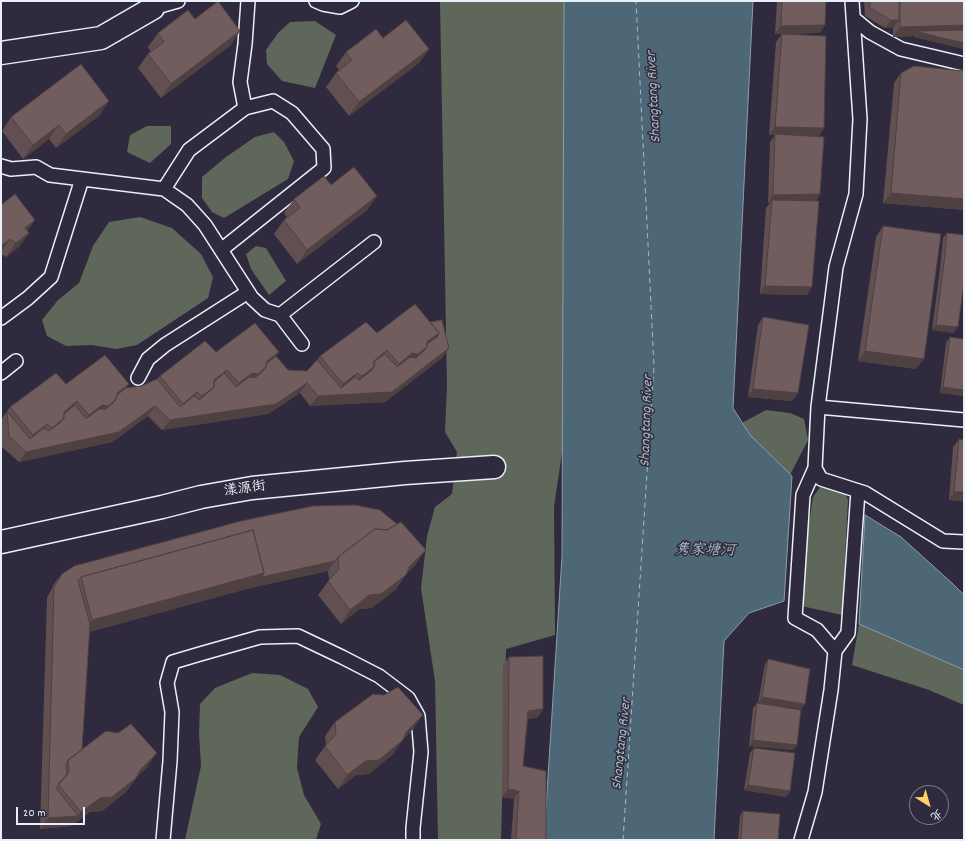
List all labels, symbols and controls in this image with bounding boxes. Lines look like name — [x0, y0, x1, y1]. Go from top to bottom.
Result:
water label: Shangtang River — [644, 51, 666, 143]
water label: Shangtang River — [637, 375, 659, 467]
street label: 漾源街 — [223, 479, 267, 501]
water label: 隽家塘河 — [675, 542, 735, 562]
water label: Shangtang River — [609, 697, 637, 791]
north arrow — [909, 785, 949, 825]
scale bar — [18, 799, 87, 825]
text: 北 — [926, 804, 945, 823]
text: 20 m — [23, 805, 46, 822]

